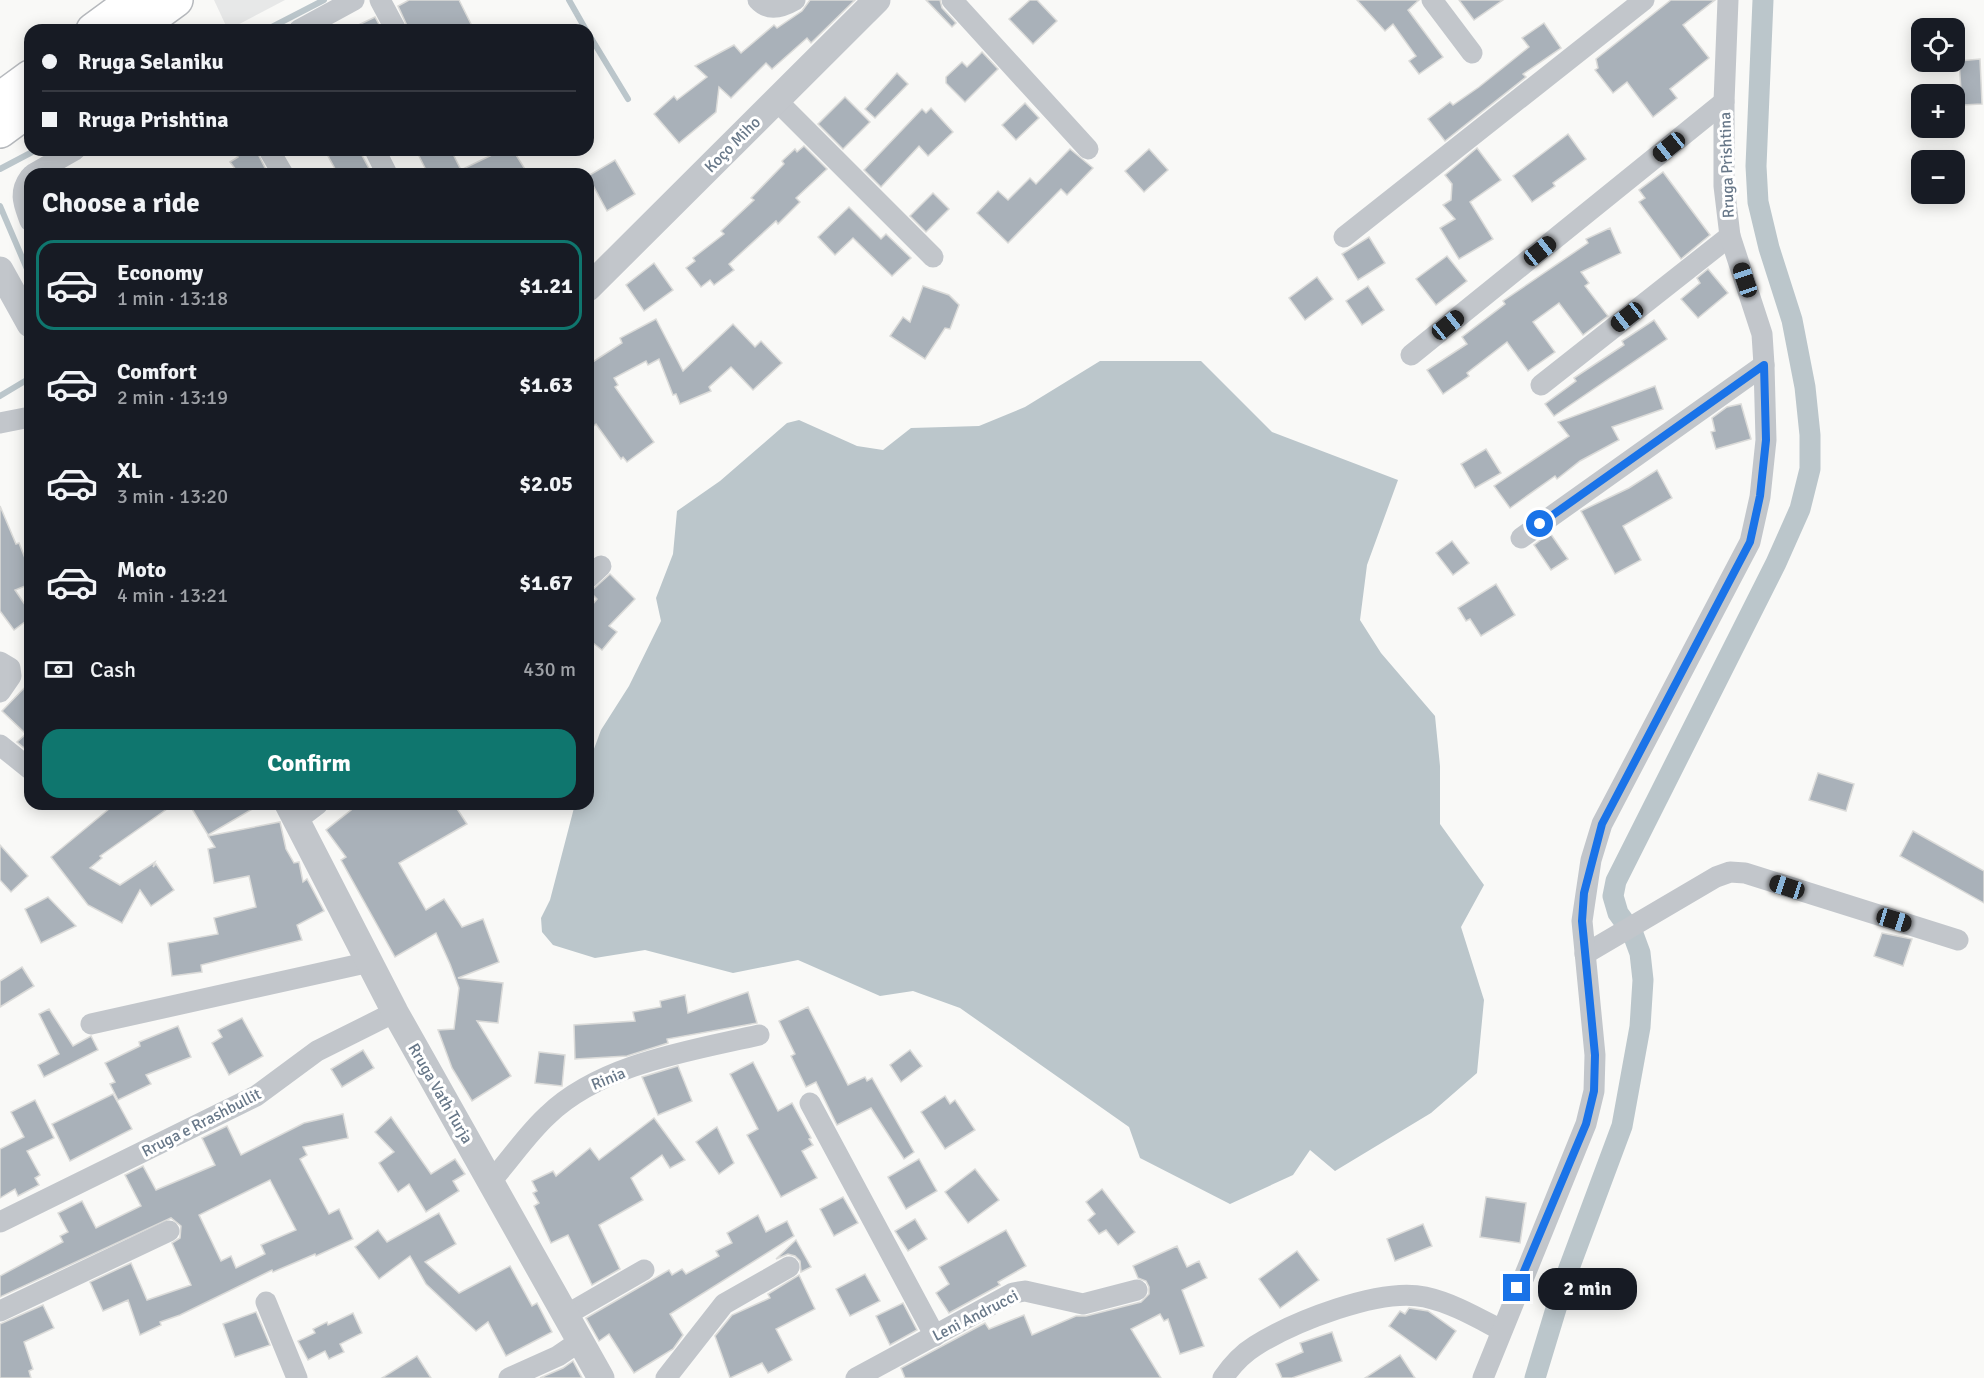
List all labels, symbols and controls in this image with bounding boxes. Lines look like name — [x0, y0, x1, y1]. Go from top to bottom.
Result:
map controls — [1911, 18, 1965, 204]
button: locate — [1911, 18, 1965, 72]
text: Rruga Selaniku — [78, 48, 224, 75]
button: + — [1911, 84, 1965, 138]
text: Rruga Prishtina — [78, 106, 229, 133]
street label: Koço Miho — [700, 112, 765, 177]
street label: Rruga Prishtina — [1715, 112, 1739, 218]
car — [1649, 129, 1689, 165]
button: − — [1911, 150, 1965, 204]
text: Choose a ride — [42, 187, 200, 220]
car — [1520, 233, 1560, 269]
icon: car — [45, 258, 99, 312]
text: Economy — [117, 259, 203, 286]
car — [1731, 260, 1759, 300]
text: $1.21 — [519, 272, 573, 299]
text: 1 min · 13:18 — [117, 286, 228, 311]
car — [1607, 299, 1647, 335]
car — [1428, 307, 1468, 343]
icon: car — [45, 357, 99, 411]
text: Comfort — [117, 358, 197, 385]
text: $1.63 — [519, 371, 573, 398]
text: 2 min · 13:19 — [117, 385, 228, 410]
icon: car — [45, 456, 99, 510]
text: XL — [117, 457, 142, 484]
text: $2.05 — [519, 470, 573, 497]
text: 3 min · 13:20 — [117, 484, 228, 509]
route start — [1526, 510, 1553, 537]
icon: car — [45, 555, 99, 609]
text: Moto — [117, 556, 166, 583]
text: $1.67 — [519, 569, 573, 596]
text: 4 min · 13:21 — [117, 583, 228, 608]
icon: cash — [42, 653, 75, 686]
text: Cash — [90, 656, 136, 683]
text: 430 m — [523, 657, 576, 682]
button: Confirm — [42, 729, 576, 798]
car — [1767, 873, 1807, 901]
car — [1874, 906, 1914, 934]
street label: Rruga Vath Turja — [403, 1040, 477, 1147]
street label: Rinia — [588, 1063, 628, 1095]
street label: Rruga e Rrashbullit — [138, 1084, 265, 1162]
callout: 2 min — [1538, 1267, 1637, 1309]
route end — [1503, 1274, 1530, 1301]
text: 2 min — [1563, 1276, 1612, 1301]
street label: Leni Andrucci — [929, 1286, 1022, 1346]

